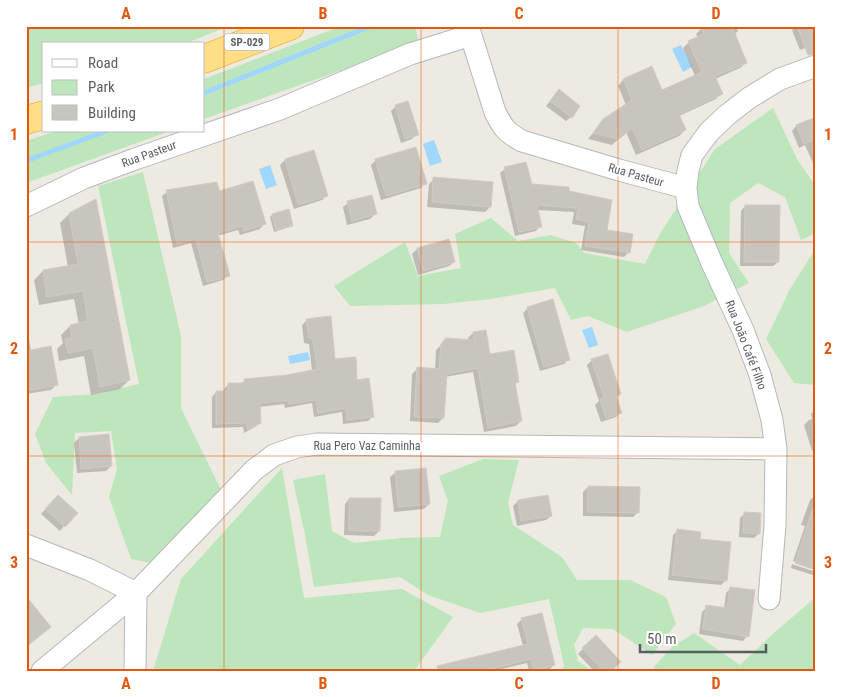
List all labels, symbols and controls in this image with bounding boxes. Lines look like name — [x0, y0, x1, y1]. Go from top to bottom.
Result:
text: A — [121, 4, 131, 23]
text: B — [319, 4, 328, 23]
text: C — [514, 4, 524, 23]
text: D — [711, 4, 721, 23]
road number: SP-029 — [224, 34, 270, 51]
legend — [42, 42, 205, 132]
text: Road — [88, 54, 118, 72]
text: Park — [88, 78, 115, 96]
text: Building — [88, 104, 136, 122]
text: 1 — [10, 125, 18, 144]
text: 1 — [824, 125, 832, 144]
street label: Rua Pasteur — [120, 138, 179, 170]
street label: Rua Pasteur — [607, 160, 666, 190]
street label: Rua João Café Filho — [722, 298, 770, 392]
text: 2 — [10, 339, 18, 358]
text: 2 — [824, 339, 832, 358]
street label: Rua Pero Vaz Caminha — [313, 439, 421, 453]
text: 3 — [10, 553, 18, 572]
text: 3 — [824, 553, 832, 572]
scale bar — [640, 622, 766, 654]
text: 50 m — [647, 630, 677, 648]
text: A — [121, 674, 131, 693]
text: B — [319, 674, 328, 693]
text: C — [514, 674, 524, 693]
text: D — [711, 674, 721, 693]

